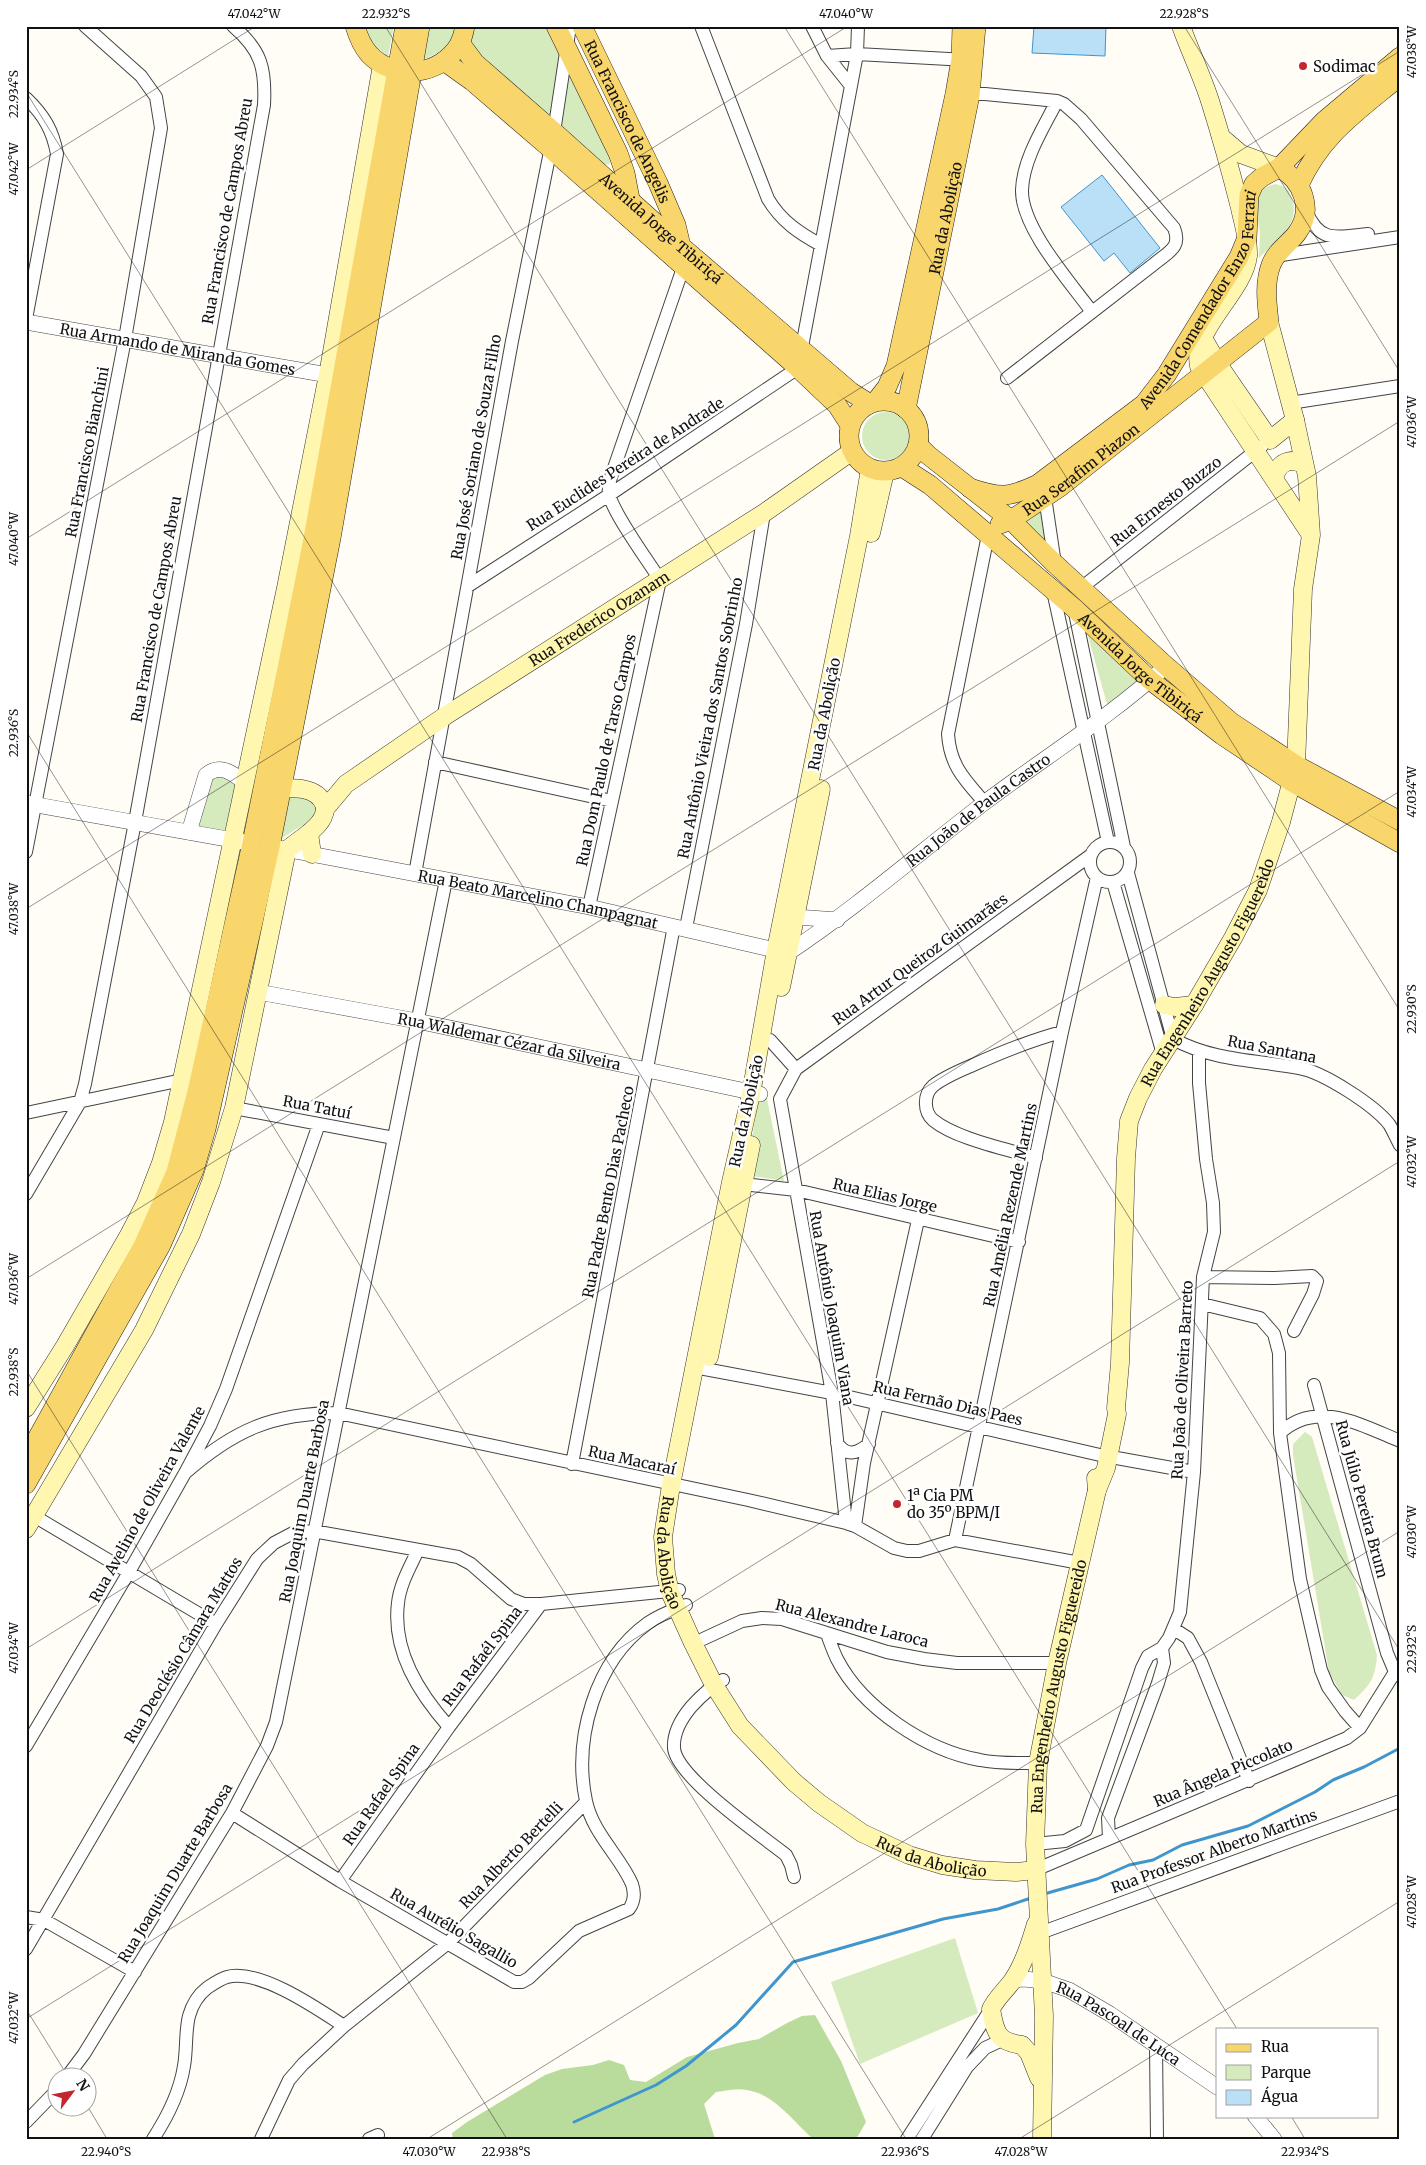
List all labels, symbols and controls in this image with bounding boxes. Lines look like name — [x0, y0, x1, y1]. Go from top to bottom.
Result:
text: 47.042°W — [228, 6, 281, 21]
text: 22.932°S — [362, 6, 410, 21]
text: 47.040°W — [819, 6, 874, 21]
text: 22.928°S — [1159, 6, 1209, 21]
text: 47.038°W — [1404, 25, 1419, 78]
street label: Rua Francisco de Angelis — [581, 37, 675, 206]
place label: Sodimac — [1313, 57, 1376, 76]
marker: Sodimac — [1297, 60, 1309, 72]
text: 22.934°S — [6, 70, 21, 118]
street label: Rua Francisco de Campos Abreu — [198, 96, 256, 326]
text: 47.042°W — [6, 142, 21, 195]
street label: Rua da Abolição — [924, 160, 966, 276]
street label: Avenida Jorge Tibiriçá — [595, 168, 727, 287]
street label: Avenida Comendador Enzo Ferrari — [1134, 186, 1260, 413]
street label: Rua Armando de Miranda Gomes — [58, 319, 297, 379]
street label: Rua José Soriano de Souza Filho — [447, 333, 505, 561]
street label: Rua Francisco Bianchini — [61, 365, 113, 539]
street label: Rua Euclides Pereira de Andrade — [523, 393, 727, 535]
text: 47.036°W — [1404, 395, 1419, 448]
street label: Rua Serafim Piazon — [1019, 419, 1143, 519]
street label: Rua Ernesto Buzzo — [1107, 452, 1225, 550]
street label: Rua Francisco de Campos Abreu — [127, 494, 185, 724]
text: 47.040°W — [6, 511, 21, 566]
street label: Rua Frederico Ozanam — [525, 566, 673, 670]
street label: Rua Antônio Vieira dos Santos Sobrinho — [673, 575, 747, 860]
street label: Avenida Jorge Tibiriçá — [1074, 607, 1206, 726]
street label: Rua Dom Paulo de Tarso Campos — [572, 632, 640, 868]
street label: Rua da Abolição — [804, 656, 844, 772]
text: 22.936°S — [6, 709, 21, 757]
street label: Rua João de Paula Castro — [902, 749, 1054, 870]
text: 47.034°W — [1404, 765, 1419, 818]
street label: Rua Engenheiro Augusto Figuereido — [1136, 856, 1278, 1089]
street label: Rua Beato Marcelino Champagnat — [416, 865, 660, 932]
text: 47.038°W — [6, 882, 21, 935]
street label: Rua Artur Queiroz Guimarães — [829, 889, 1011, 1029]
text: 22.930°S — [1404, 984, 1419, 1034]
street label: Rua Waldemar Cézar da Silveira — [396, 1008, 623, 1074]
street label: Rua Santana — [1226, 1031, 1318, 1067]
street label: Rua da Abolição — [725, 1053, 767, 1169]
street label: Rua Padre Bento Dias Pacheco — [578, 1084, 638, 1300]
street label: Rua Tatuí — [281, 1091, 354, 1123]
street label: Rua Amélia Rezende Martins — [979, 1101, 1041, 1309]
text: 47.032°W — [1404, 1135, 1419, 1188]
street label: Rua Elias Jorge — [831, 1174, 939, 1216]
street label: Rua Antônio Joaquim Viana — [806, 1209, 858, 1407]
text: 47.036°W — [6, 1252, 21, 1305]
street label: Rua João de Oliveira Barreto — [1167, 1280, 1197, 1480]
text: 22.938°S — [6, 1348, 21, 1396]
street label: Rua Fernão Dias Paes — [871, 1377, 1025, 1429]
street label: Rua Joaquim Duarte Barbosa — [275, 1398, 333, 1604]
street label: Rua Avelino de Oliveira Valente — [85, 1402, 209, 1605]
street label: Rua Júlio Pereira Brum — [1332, 1418, 1392, 1580]
street label: Rua Macaraí — [586, 1441, 679, 1479]
place label: 1ª Cia PM do 35º BPM/I — [907, 1486, 1000, 1522]
street label: Rua da Abolição — [653, 1495, 686, 1612]
marker: 1ª Cia PM do 35º BPM/I — [891, 1498, 903, 1510]
text: 47.030°W — [1404, 1504, 1419, 1559]
street label: Rua Deoclésio Câmara Mattos — [120, 1553, 246, 1747]
street label: Rua Engenheiro Augusto Figuereido — [1027, 1557, 1090, 1814]
street label: Rua Alexandre Laroca — [773, 1595, 931, 1651]
street label: Rua Rafaél Spina — [438, 1602, 526, 1710]
text: 47.034°W — [6, 1621, 21, 1674]
text: 22.932°S — [1404, 1625, 1419, 1673]
street label: Rua Ângela Piccolato — [1150, 1734, 1296, 1811]
street label: Rua Rafael Spina — [339, 1739, 423, 1849]
street label: Rua Joaquim Duarte Barbosa — [114, 1780, 236, 1966]
street label: Rua Alberto Bertelli — [455, 1798, 567, 1912]
street label: Rua Professor Alberto Martins — [1108, 1805, 1320, 1897]
street label: Rua da Abolição — [873, 1832, 987, 1880]
text: 47.028°W — [1404, 1874, 1419, 1929]
street label: Rua Aurélio Sagallio — [387, 1884, 521, 1972]
street label: Rua Pascoal de Luca — [1054, 1977, 1184, 2069]
text: 47.032°W — [6, 1991, 21, 2044]
legend — [1216, 2028, 1378, 2118]
text: Rua — [1261, 2037, 1289, 2056]
text: Parque — [1261, 2063, 1311, 2082]
north arrow — [48, 2068, 98, 2118]
text: N — [72, 2076, 94, 2095]
text: Água — [1260, 2086, 1298, 2106]
text: 22.940°S — [81, 2144, 131, 2159]
text: 47.030°W — [402, 2144, 457, 2159]
text: 22.938°S — [482, 2144, 530, 2159]
text: 22.936°S — [881, 2144, 929, 2159]
text: 47.028°W — [994, 2144, 1049, 2159]
text: 22.934°S — [1281, 2144, 1329, 2159]

